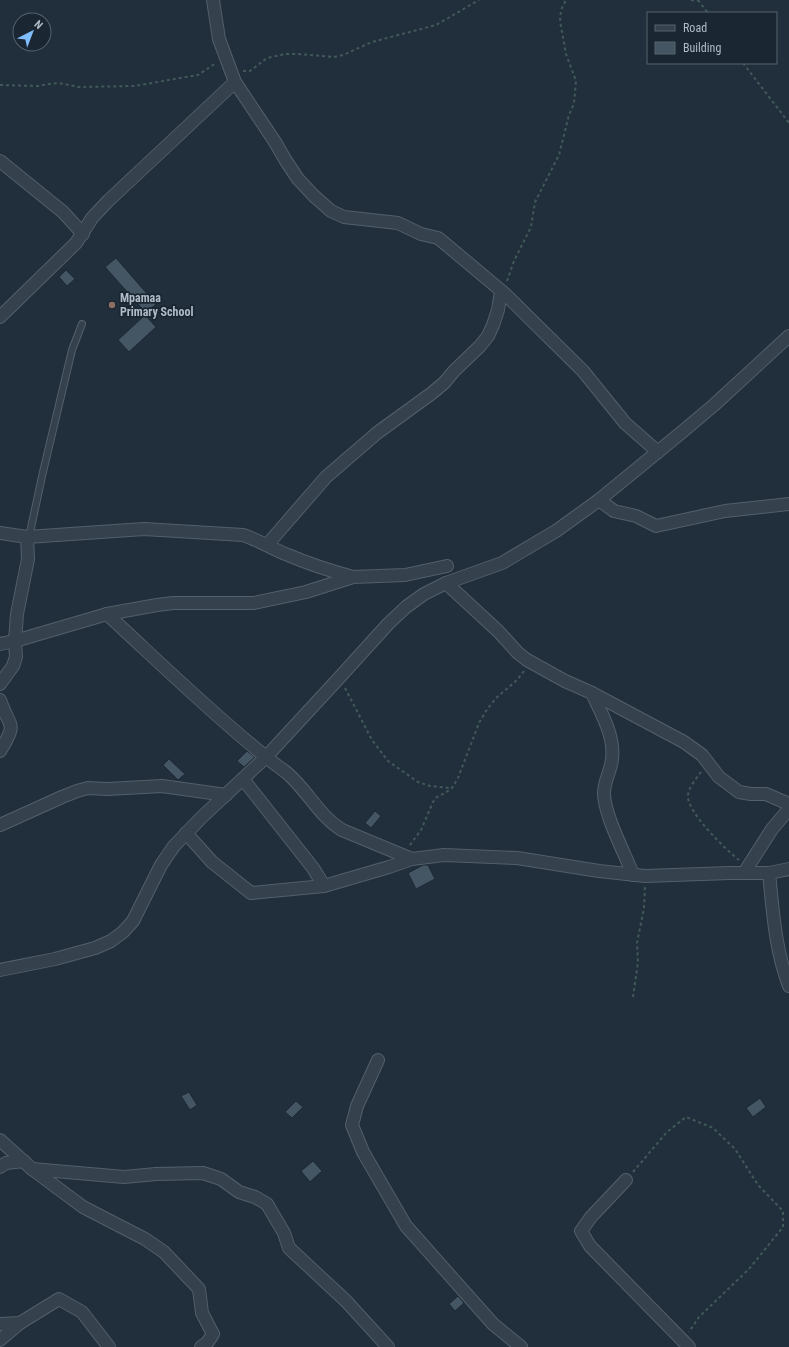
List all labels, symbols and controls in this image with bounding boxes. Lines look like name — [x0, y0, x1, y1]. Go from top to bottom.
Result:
north arrow — [12, 12, 52, 52]
legend — [647, 12, 777, 64]
text: N — [31, 18, 45, 32]
text: Road — [683, 21, 707, 35]
text: Building — [683, 41, 721, 55]
place label: Mpamaa Primary School — [120, 291, 193, 319]
marker: Mpamaa Primary School — [107, 300, 117, 310]

